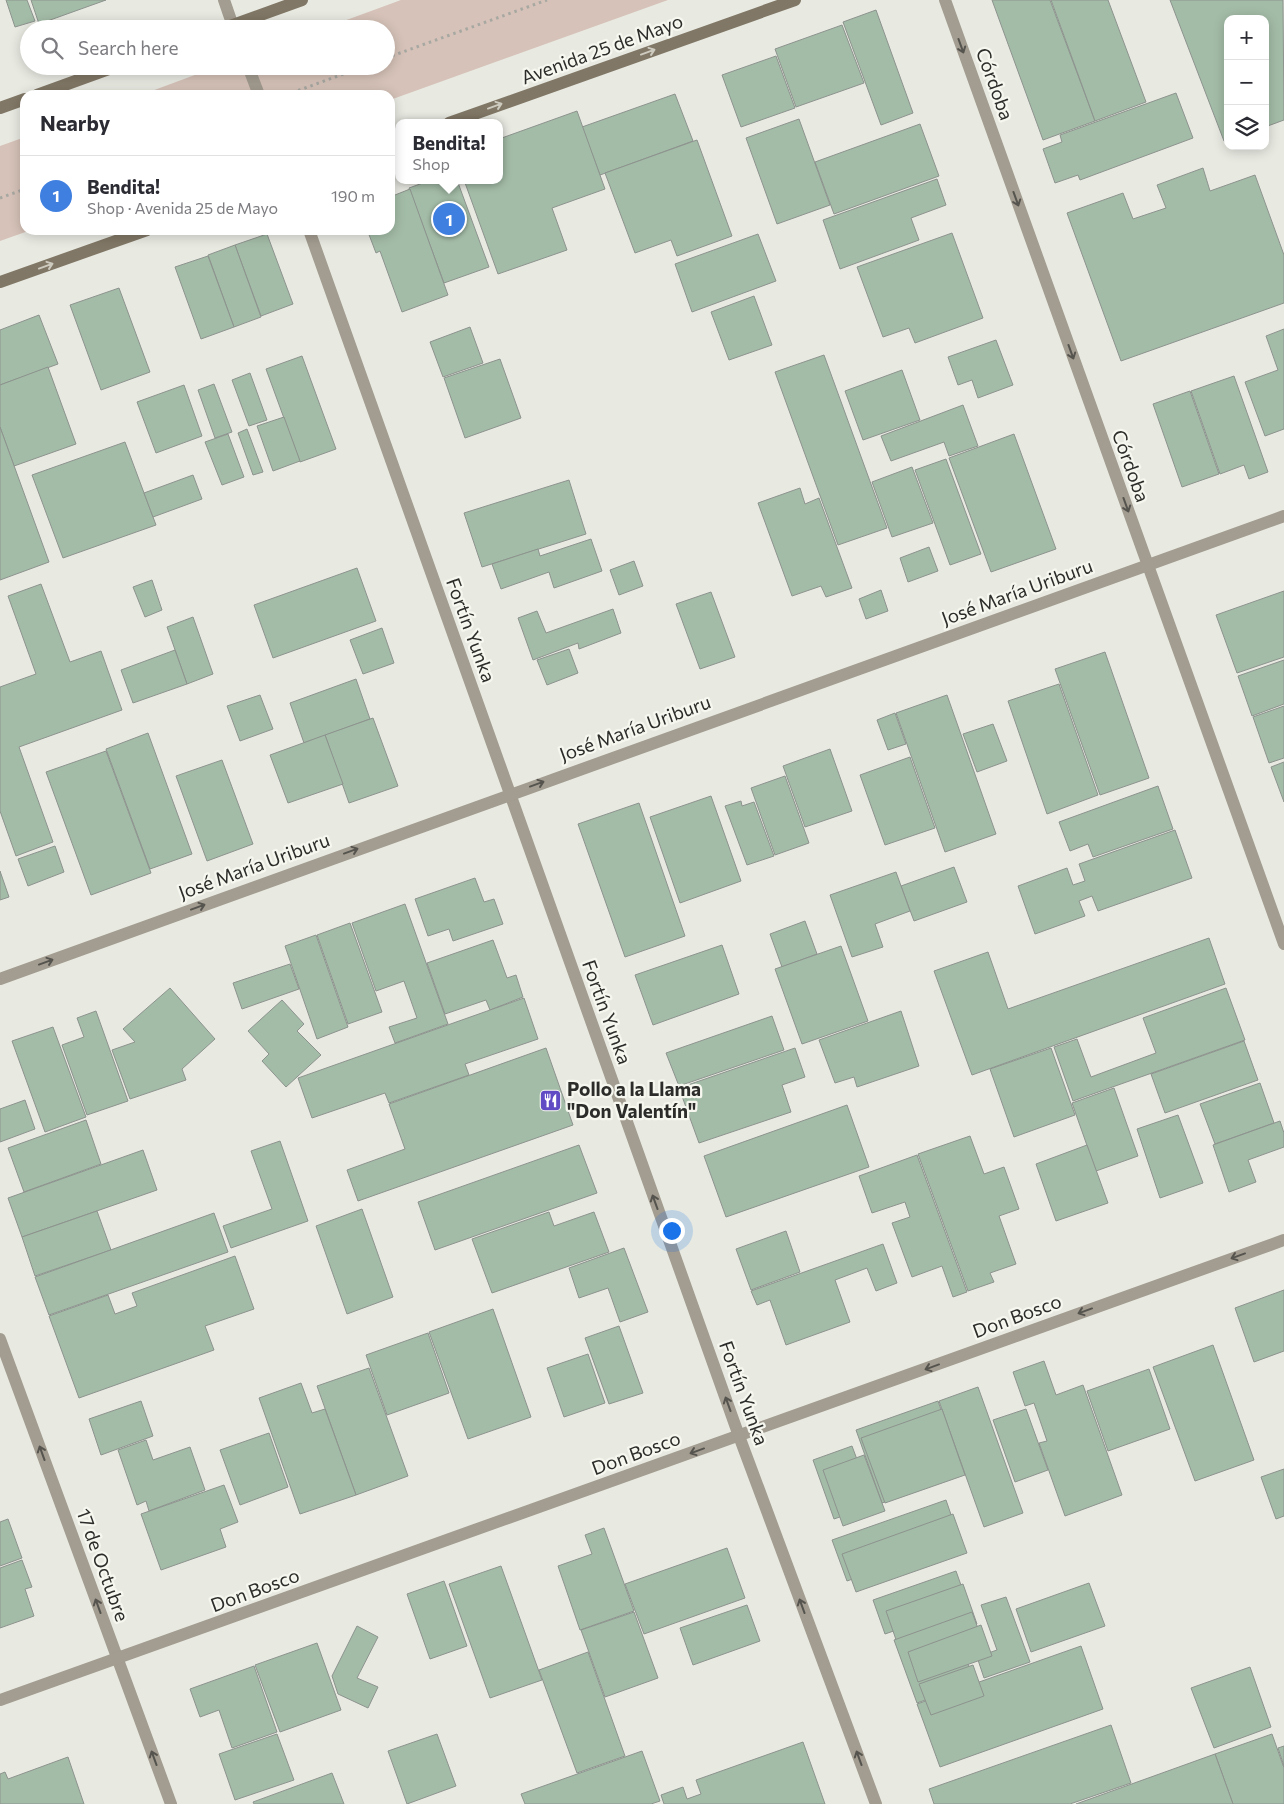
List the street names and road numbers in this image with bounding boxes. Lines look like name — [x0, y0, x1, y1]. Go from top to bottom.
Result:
street label: Avenida 25 de Mayo — [518, 9, 686, 88]
street label: Córdoba — [972, 45, 1019, 123]
street label: Córdoba — [1108, 427, 1155, 505]
street label: José María Uriburu — [938, 553, 1096, 630]
street label: Fortín Yunka — [442, 574, 501, 685]
street label: José María Uriburu — [556, 689, 714, 766]
street label: José María Uriburu — [175, 827, 333, 904]
street label: Fortín Yunka — [578, 956, 637, 1067]
street label: Don Bosco — [969, 1289, 1064, 1342]
street label: Fortín Yunka — [715, 1337, 774, 1448]
street label: Don Bosco — [588, 1426, 683, 1479]
street label: 17 de Octubre — [72, 1505, 135, 1624]
street label: Don Bosco — [207, 1563, 302, 1616]

